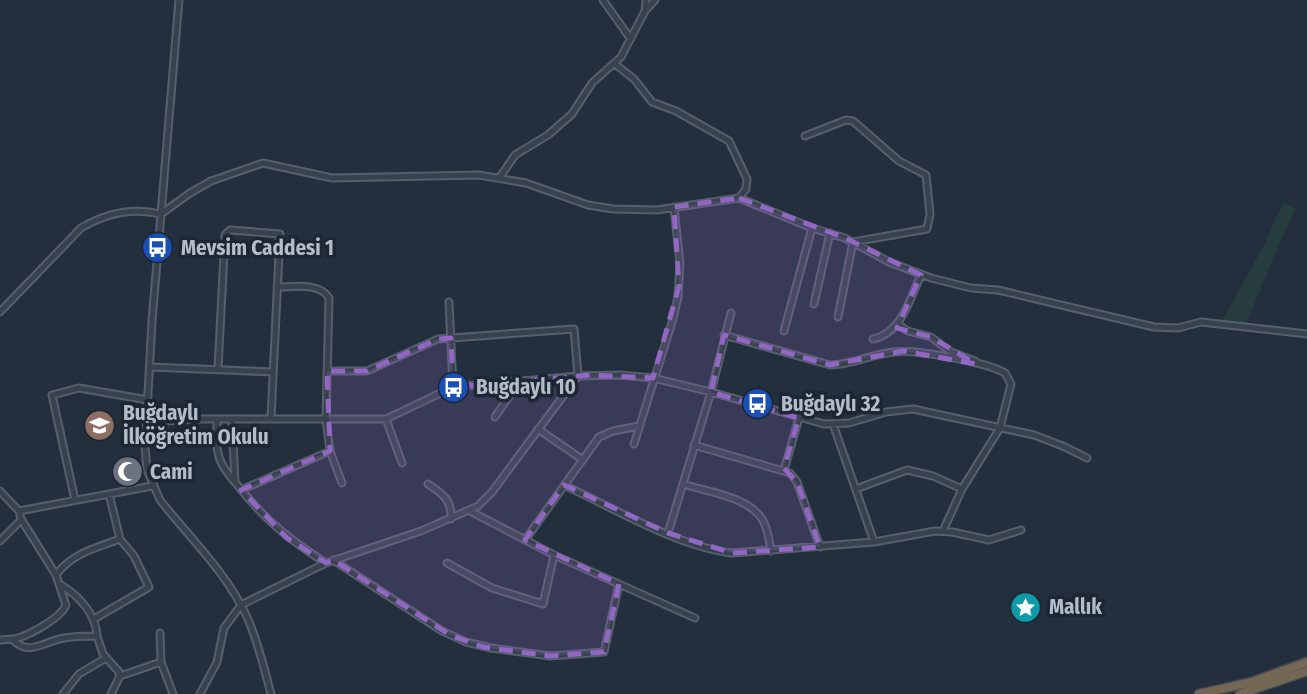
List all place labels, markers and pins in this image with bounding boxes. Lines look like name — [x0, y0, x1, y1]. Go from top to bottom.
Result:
bus stop icon: Mevsim Caddesi 1 — [141, 231, 175, 265]
place label: Mevsim Caddesi 1 — [181, 235, 334, 261]
bus stop icon: Buğdaylı 10 — [436, 370, 470, 404]
place label: Buğdaylı 10 — [476, 374, 576, 400]
bus stop icon: Buğdaylı 32 — [741, 387, 775, 421]
place label: Buğdaylı 32 — [781, 391, 880, 417]
place label: Buğdaylı İlköğretim Okulu — [123, 400, 269, 450]
school or university icon: Buğdaylı İlköğretim Okulu — [83, 408, 117, 442]
mosque icon: Cami — [110, 455, 144, 489]
place label: Cami — [150, 459, 193, 485]
place icon: Mallık — [1009, 590, 1043, 624]
place label: Mallık — [1049, 594, 1102, 620]

